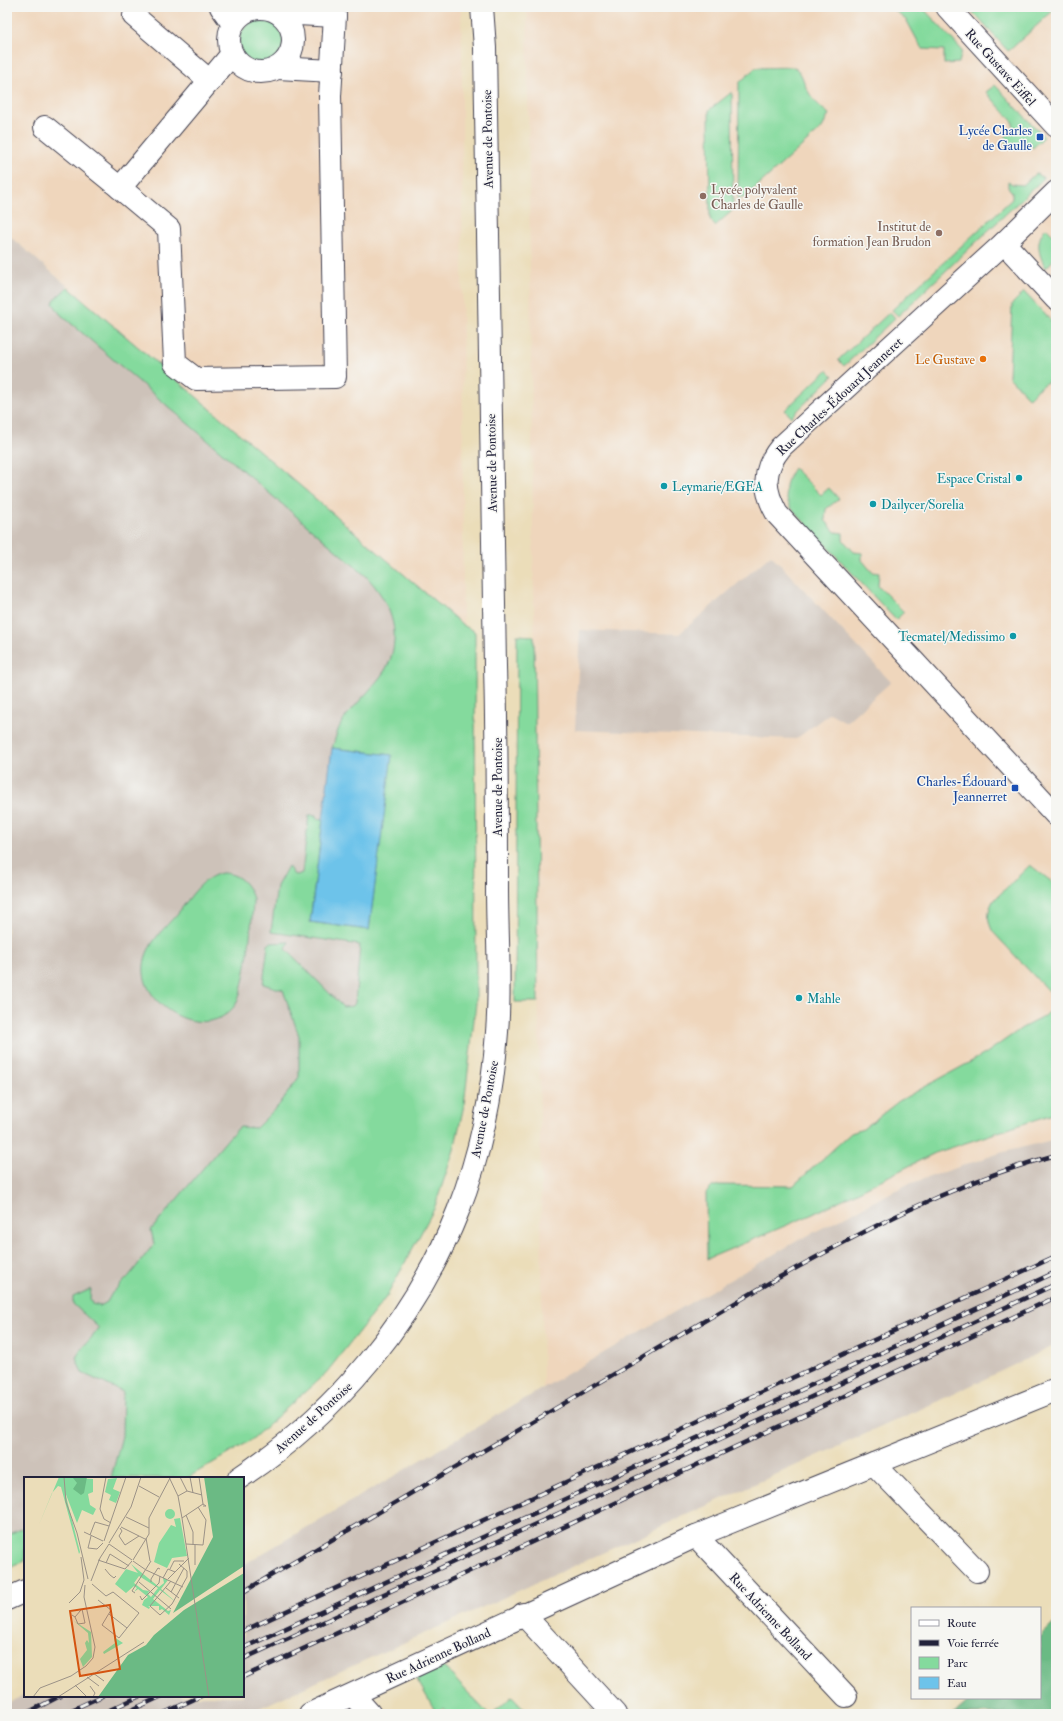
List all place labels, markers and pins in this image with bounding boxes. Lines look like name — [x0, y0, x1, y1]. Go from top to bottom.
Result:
place label: Lycée Charles de Gaulle — [959, 123, 1033, 154]
marker: Lycée Charles de Gaulle — [1035, 132, 1045, 142]
place label: Lycée polyvalent Charles de Gaulle — [711, 182, 804, 213]
marker: Lycée polyvalent Charles de Gaulle — [698, 191, 708, 201]
place label: Institut de formation Jean Brudon — [812, 219, 932, 250]
marker: Institut de formation Jean Brudon — [934, 228, 944, 238]
place label: Le Gustave — [915, 352, 976, 368]
marker: Le Gustave — [978, 354, 988, 364]
place label: Espace Cristal — [937, 471, 1012, 488]
marker: Espace Cristal — [1014, 473, 1024, 483]
place label: Leymarie/EGEA — [672, 479, 764, 496]
marker: Leymarie/EGEA — [659, 481, 669, 491]
place label: Dailycer/Sorelia — [881, 497, 965, 514]
marker: Dailycer/Sorelia — [868, 499, 878, 509]
place label: Tecmatel/Medissimo — [898, 629, 1005, 645]
marker: Tecmatel/Medissimo — [1008, 631, 1018, 641]
place label: Charles-Édouard Jeannerret — [917, 773, 1008, 805]
marker: Charles-Édouard Jeannerret — [1010, 783, 1020, 793]
place label: Mahle — [807, 991, 841, 1007]
marker: Mahle — [794, 993, 804, 1003]

